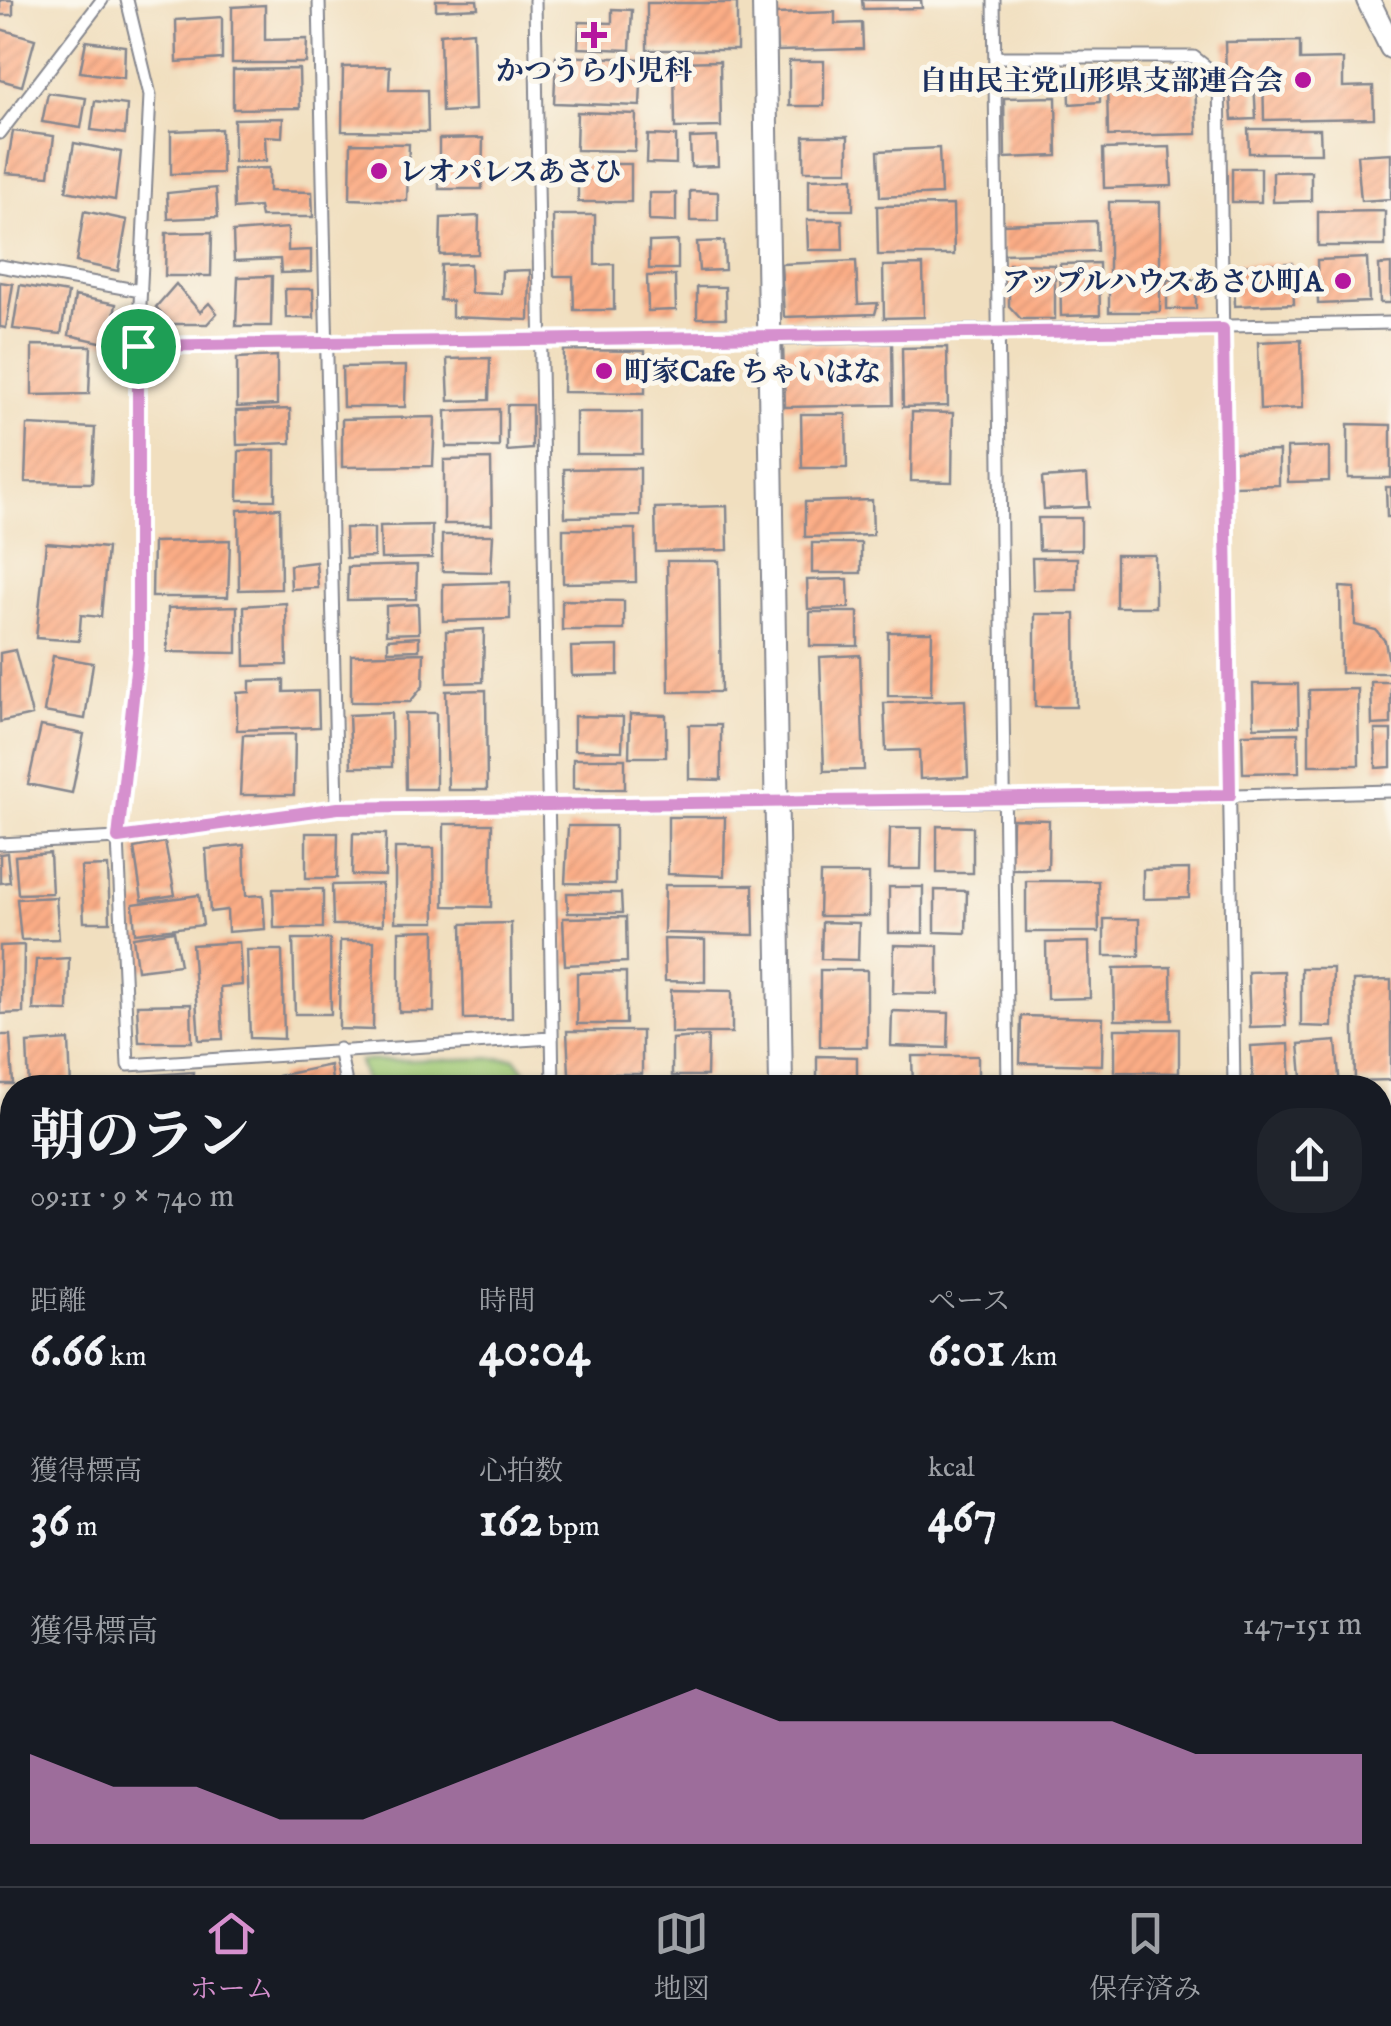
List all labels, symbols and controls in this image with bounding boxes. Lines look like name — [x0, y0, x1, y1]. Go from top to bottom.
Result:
marker: かつうら小児科 — [581, 22, 607, 48]
place label: かつうら小児科 — [496, 55, 693, 90]
place label: 自由民主党山形県支部連合会 — [919, 65, 1283, 100]
marker: 自由民主党山形県支部連合会 — [1292, 69, 1314, 91]
place label: レオパレスあさひ — [399, 156, 622, 191]
marker: レオパレスあさひ — [368, 160, 390, 182]
place label: アップルハウスあさひ町A — [1002, 266, 1324, 301]
marker: アップルハウスあさひ町A — [1332, 270, 1354, 292]
pin — [96, 304, 181, 389]
icon: arrive — [111, 319, 166, 374]
place label: 町家Cafe ちゃいはな — [624, 356, 881, 391]
marker: 町家Cafe ちゃいはな — [593, 360, 615, 382]
text: 朝のラン — [30, 1104, 250, 1174]
button: share — [1257, 1108, 1362, 1213]
text: 09:11 · 9 × 740 m — [30, 1177, 234, 1218]
text: 距離 — [30, 1285, 86, 1320]
text: 時間 — [479, 1285, 535, 1320]
text: ペース — [928, 1285, 1011, 1320]
text: 6.66 — [30, 1320, 104, 1383]
text: 40:04 — [479, 1320, 590, 1383]
text: 6:01 — [928, 1320, 1005, 1383]
text: km — [104, 1340, 147, 1375]
text: /km — [1005, 1340, 1057, 1375]
text: kcal — [928, 1451, 975, 1486]
text: 獲得標高 — [30, 1455, 142, 1490]
text: 心拍数 — [479, 1455, 563, 1490]
text: 467 — [928, 1486, 997, 1549]
text: 36 — [30, 1490, 70, 1553]
text: 162 — [479, 1490, 542, 1553]
text: m — [70, 1510, 98, 1545]
text: bpm — [542, 1510, 600, 1545]
text: 147–151 m — [1243, 1605, 1362, 1646]
text: 獲得標高 — [30, 1613, 158, 1654]
tab: ホーム — [190, 1906, 274, 2008]
tab: 地図 — [653, 1906, 709, 2008]
tab: 保存済み — [1089, 1906, 1201, 2008]

